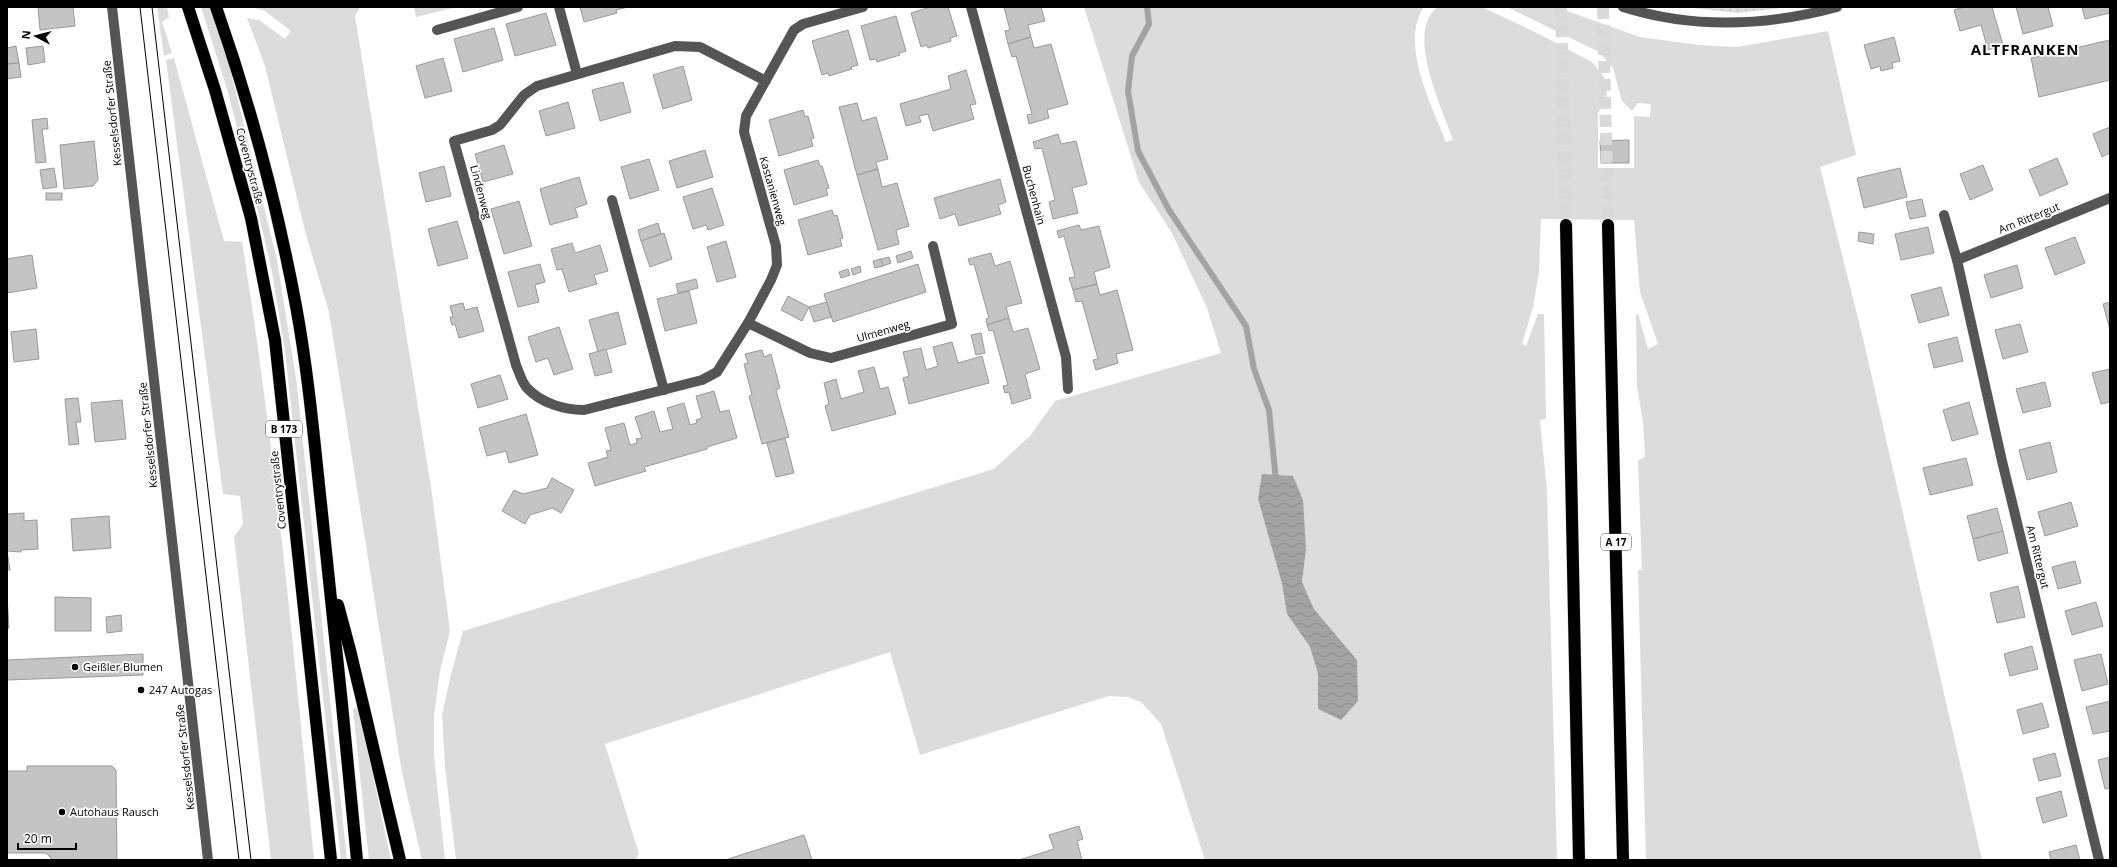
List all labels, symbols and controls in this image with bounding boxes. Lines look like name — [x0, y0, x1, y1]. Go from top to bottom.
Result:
north arrow — [16, 16, 56, 56]
text: N — [18, 29, 34, 40]
district label: ALTFRANKEN — [1971, 39, 2079, 59]
street label: Kesselsdorfer Straße — [98, 59, 125, 167]
street label: Coventrystraße — [233, 126, 268, 206]
street label: Kastanienweg — [756, 155, 791, 227]
street label: Lindenweg — [467, 163, 496, 221]
street label: Buchenhain — [1019, 163, 1050, 226]
street label: Am Rittergut — [1996, 198, 2062, 237]
street label: Ulmenweg — [855, 316, 911, 345]
street label: Kesselsdorfer Straße — [134, 381, 161, 489]
road number: B 173 — [266, 421, 302, 437]
street label: Coventrystraße — [266, 450, 289, 530]
street label: Am Rittergut — [2023, 524, 2054, 590]
road number: A 17 — [1601, 534, 1631, 550]
place label: Geißler Blumen — [83, 659, 163, 674]
marker: Geißler Blumen — [70, 662, 80, 672]
place label: 247 Autogas — [149, 682, 212, 697]
marker: 247 Autogas — [136, 685, 146, 695]
street label: Kesselsdorfer Straße — [171, 703, 198, 811]
place label: Autohaus Rausch — [70, 804, 159, 819]
marker: Autohaus Rausch — [57, 807, 67, 817]
scale bar — [18, 825, 76, 851]
text: 20 m — [24, 830, 52, 847]

